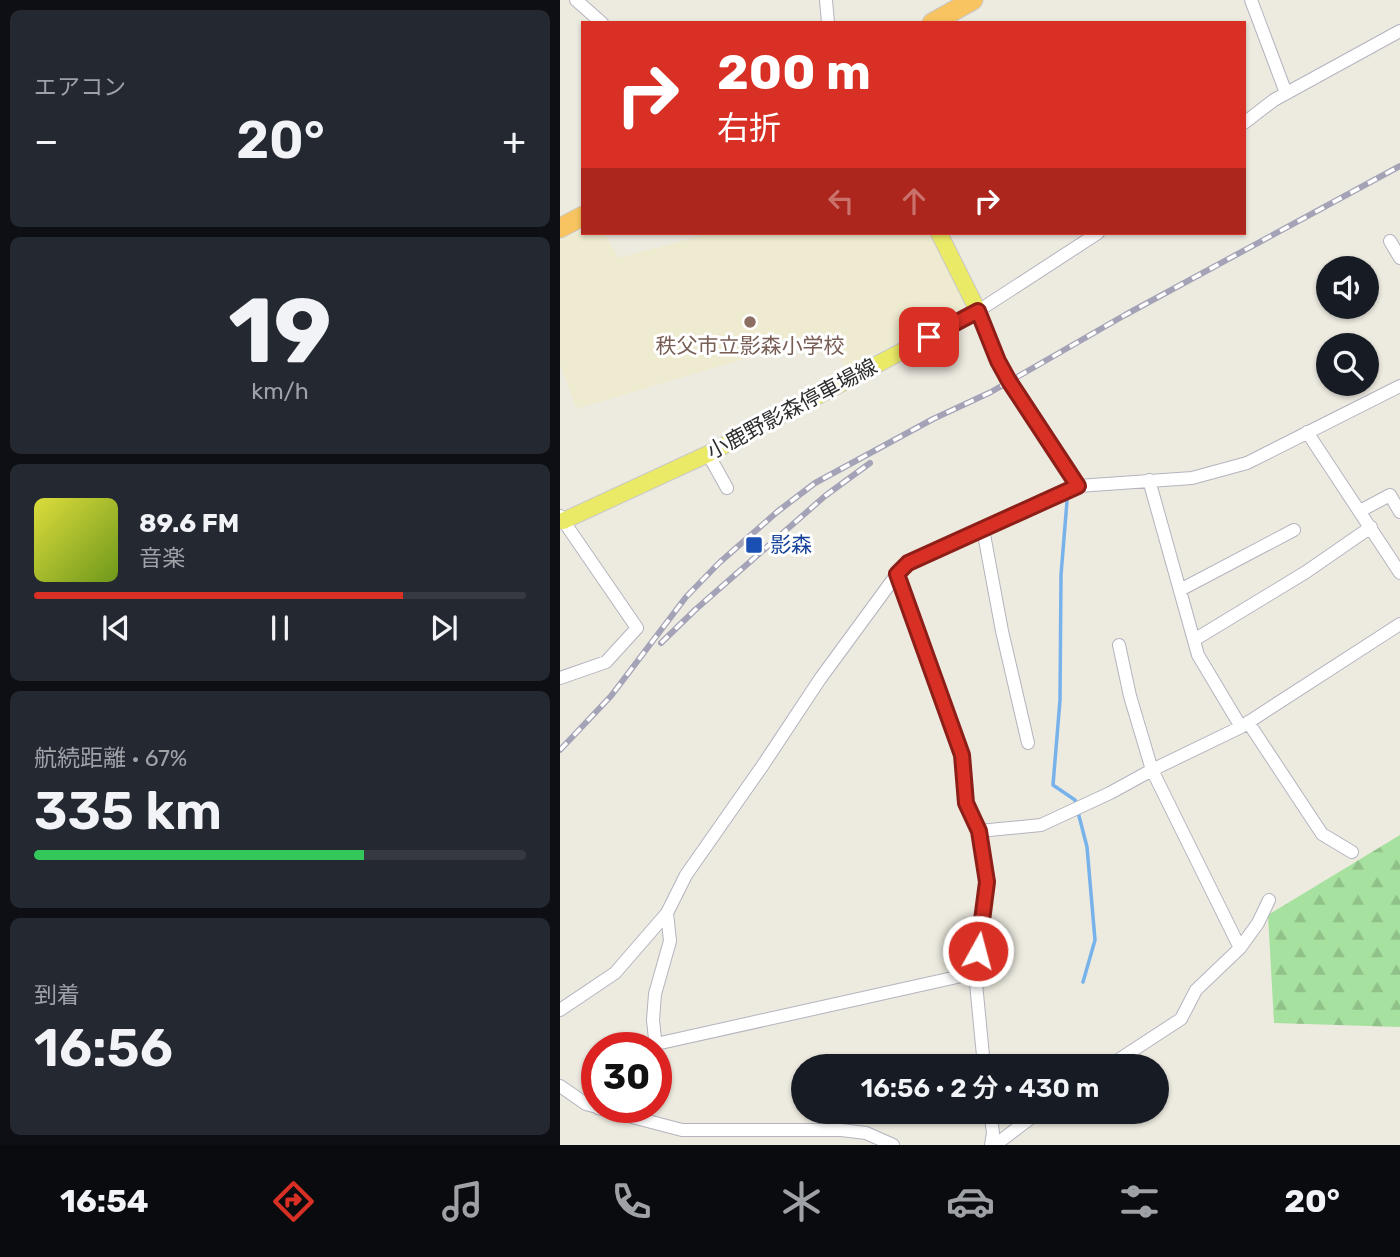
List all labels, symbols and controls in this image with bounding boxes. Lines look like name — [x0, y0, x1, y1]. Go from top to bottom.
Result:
text: 200 m — [717, 43, 871, 101]
icon: right — [602, 49, 693, 140]
text: エアコン — [34, 73, 126, 101]
text: 20° — [236, 109, 325, 171]
text: 右折 — [717, 109, 781, 147]
text: − — [34, 118, 59, 164]
text: + — [502, 118, 526, 164]
icon: left — [822, 182, 860, 220]
icon: ahead — [895, 182, 933, 220]
icon: right — [968, 182, 1006, 220]
map controls — [1316, 256, 1379, 396]
button: sound — [1316, 256, 1379, 319]
text: 19 — [228, 277, 332, 385]
pin — [899, 307, 959, 367]
marker: 秩父市立影森小学校 — [742, 314, 758, 330]
icon: arrive — [910, 318, 948, 356]
place label: 秩父市立影森小学校 — [656, 333, 845, 358]
button: search — [1316, 333, 1379, 396]
street label: 小鹿野影森停車場線 — [702, 353, 881, 464]
text: km/h — [251, 377, 309, 405]
text: 89.6 FM — [139, 508, 239, 539]
place label: 影森 — [770, 532, 812, 557]
marker: 影森 — [744, 535, 764, 555]
text: 音楽 — [139, 544, 185, 572]
icon: previous — [97, 609, 135, 647]
icon: pause — [261, 609, 299, 647]
icon: next — [425, 609, 463, 647]
text: 航続距離 · 67% — [34, 744, 187, 772]
text: 335 km — [34, 780, 222, 842]
position arrow — [941, 914, 1015, 988]
text: 到着 — [34, 981, 80, 1009]
text: 16:56 — [34, 1017, 173, 1079]
speed limit sign: 30 — [581, 1032, 672, 1123]
text: 16:56 · 2 分 · 430 m — [861, 1073, 1099, 1104]
icon: directions — [269, 1177, 318, 1226]
icon: music — [438, 1177, 487, 1226]
icon: phone — [607, 1177, 656, 1226]
icon: climate — [777, 1177, 826, 1226]
icon: car — [946, 1177, 995, 1226]
icon: filters — [1115, 1177, 1164, 1226]
text: 16:54 — [60, 1182, 149, 1220]
text: 20° — [1284, 1182, 1340, 1220]

